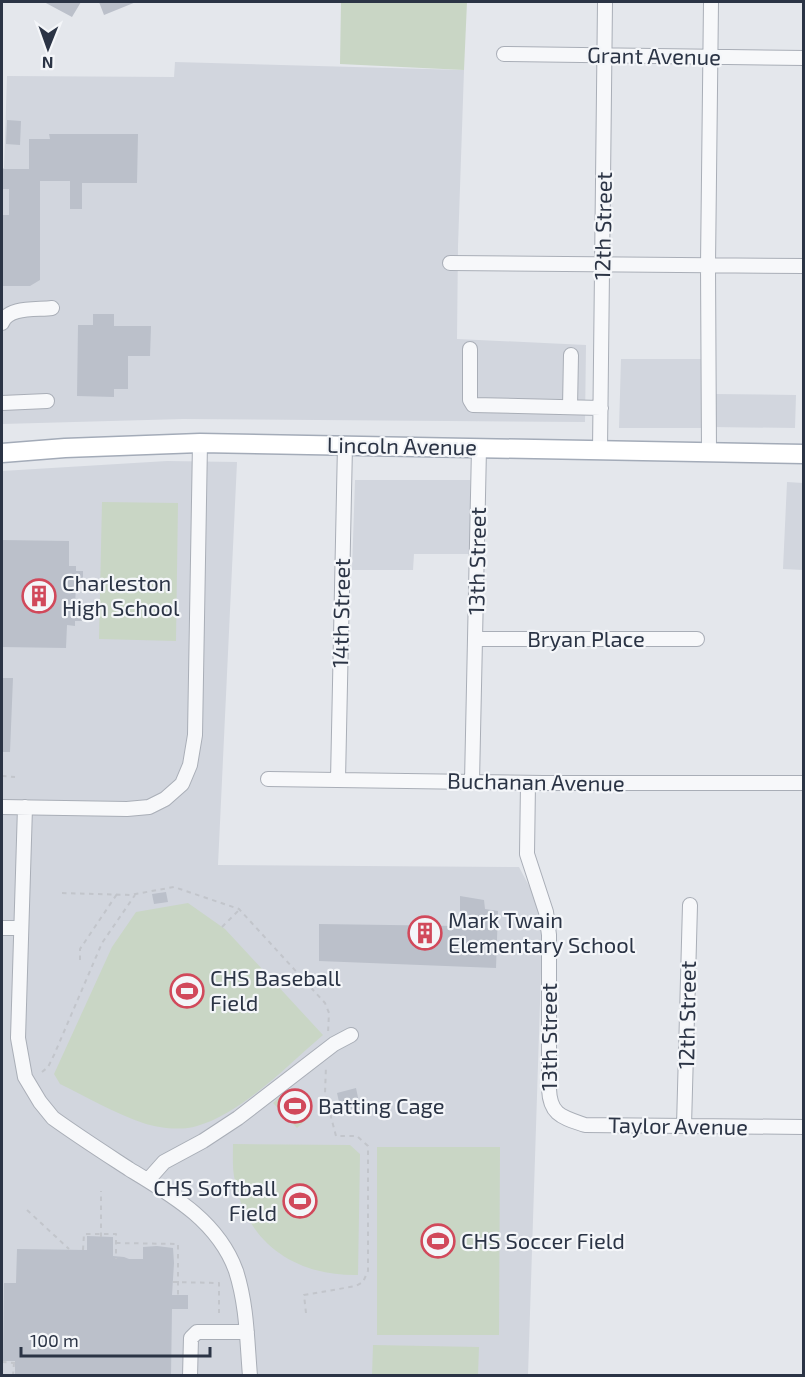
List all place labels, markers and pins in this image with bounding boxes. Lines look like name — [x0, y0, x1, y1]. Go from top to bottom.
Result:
place label: Charleston High School — [62, 569, 180, 620]
building icon: Charleston High School — [21, 578, 57, 614]
place label: Mark Twain Elementary School — [448, 906, 636, 957]
building icon: Mark Twain Elementary School — [407, 915, 443, 951]
place label: CHS Baseball Field — [210, 964, 341, 1015]
sports icon: CHS Baseball Field — [169, 973, 205, 1009]
sports icon: Batting Cage — [277, 1088, 313, 1124]
place label: Batting Cage — [318, 1092, 445, 1118]
place label: CHS Softball Field — [153, 1174, 277, 1225]
sports icon: CHS Softball Field — [282, 1183, 318, 1219]
sports icon: CHS Soccer Field — [420, 1223, 456, 1259]
place label: CHS Soccer Field — [461, 1227, 625, 1253]

